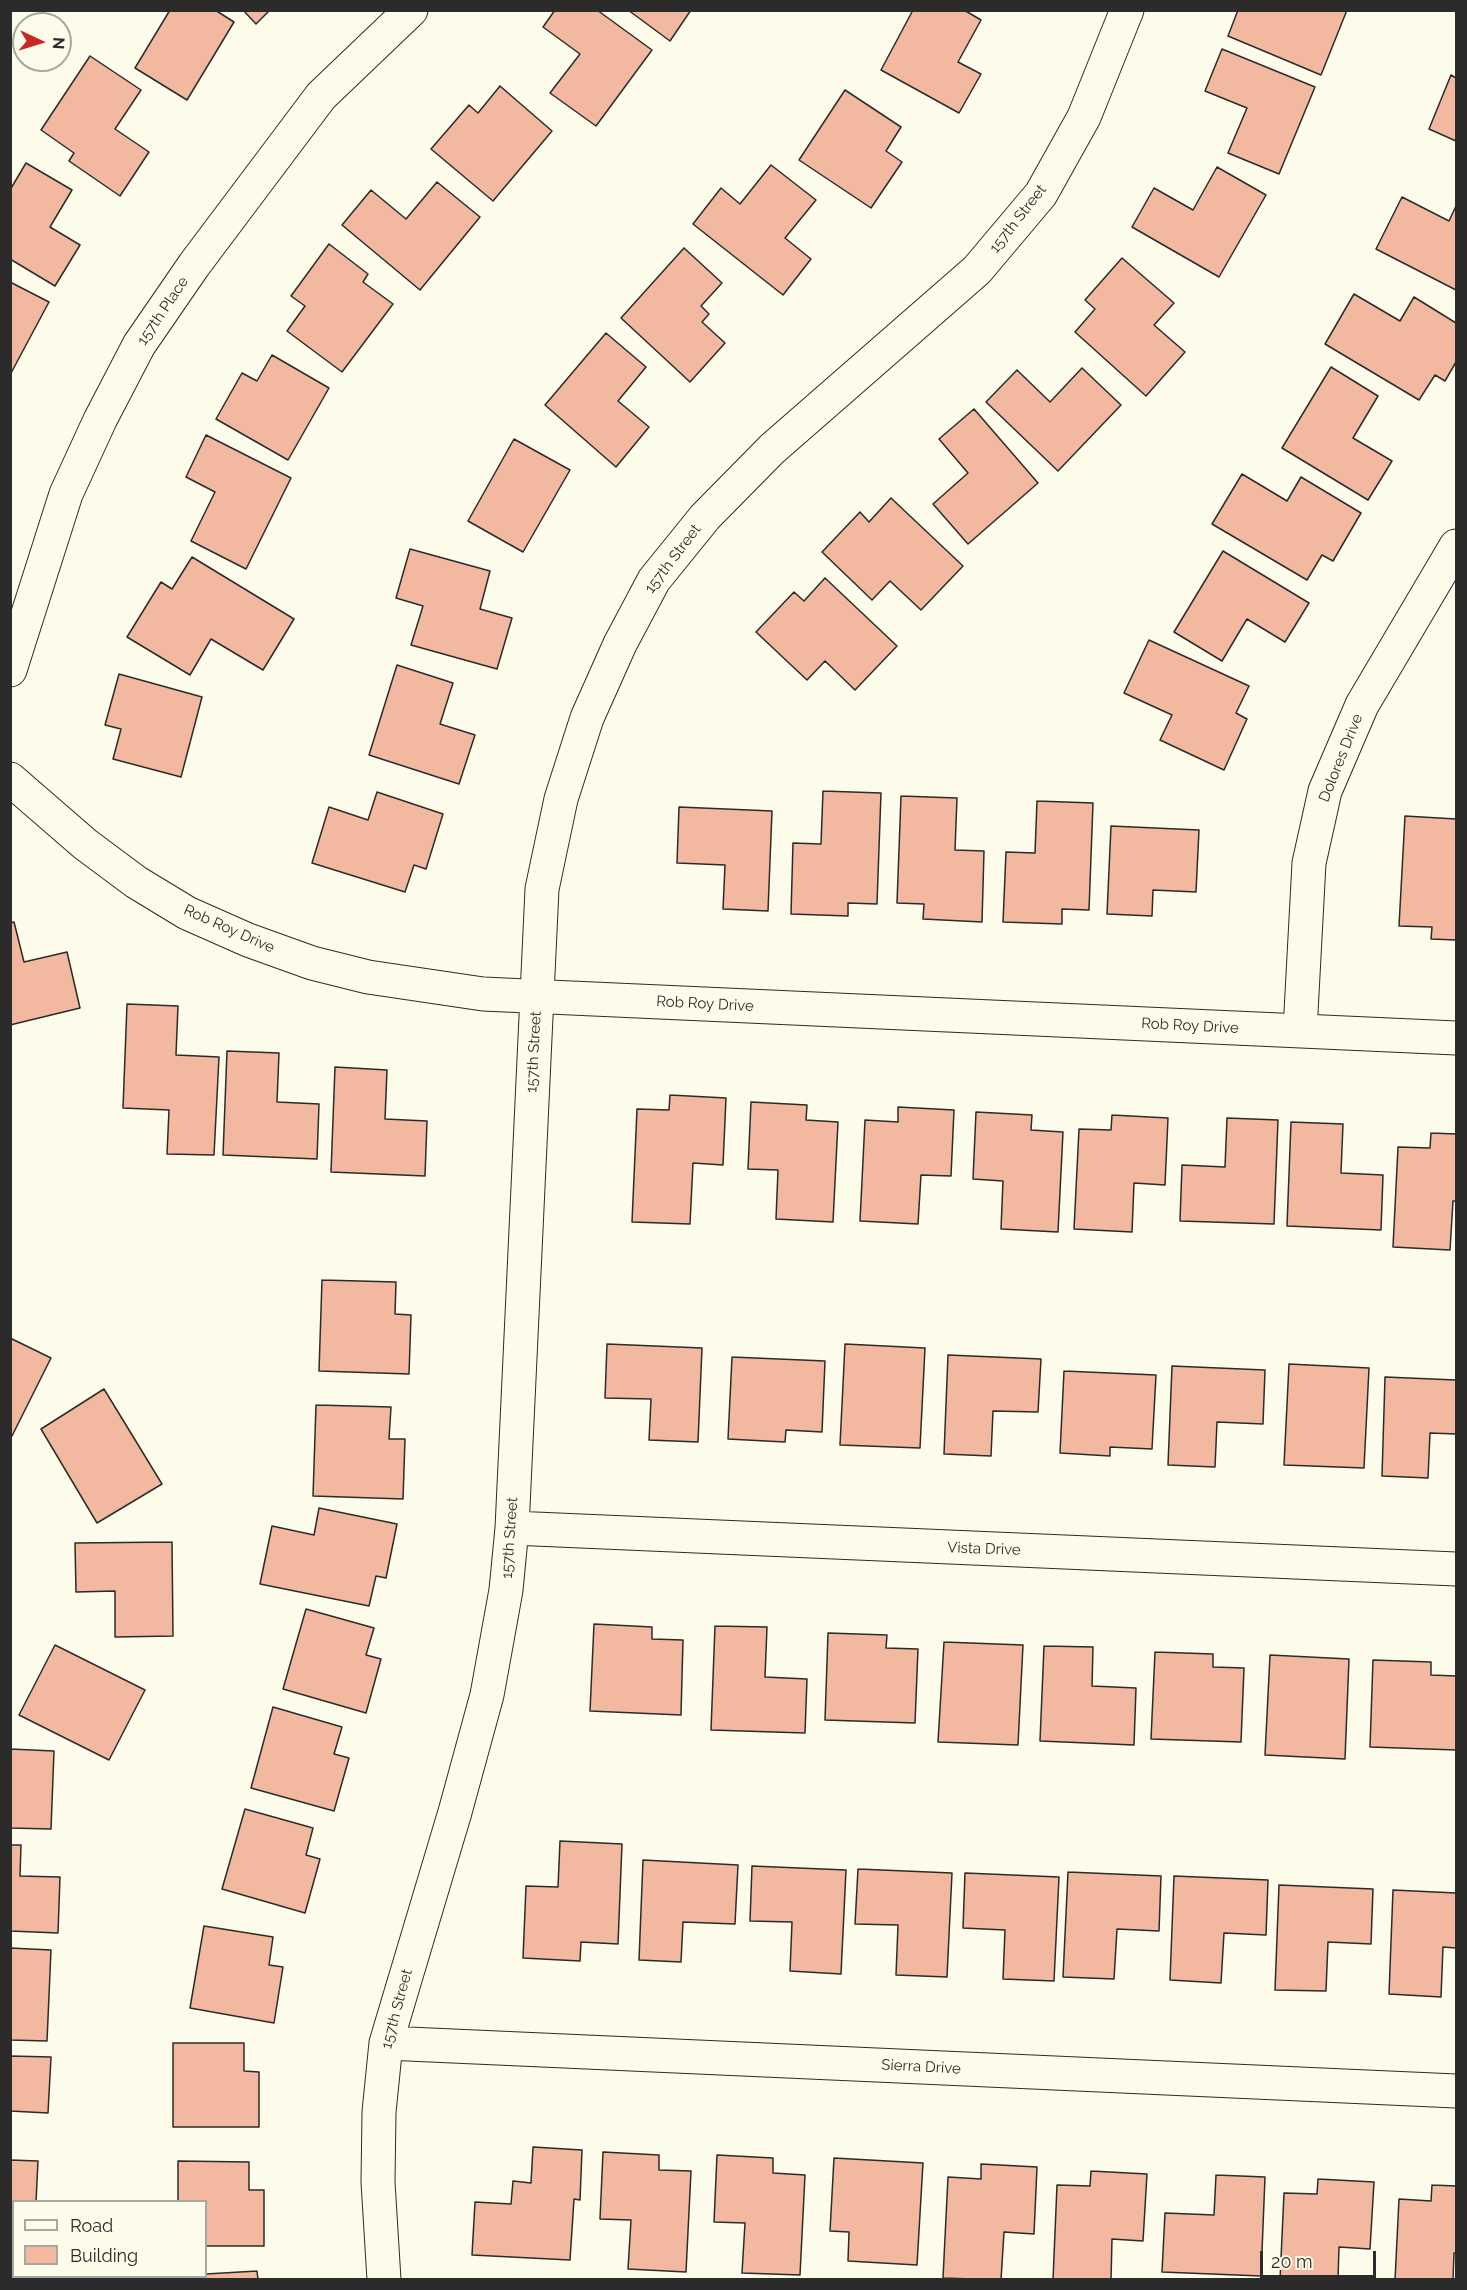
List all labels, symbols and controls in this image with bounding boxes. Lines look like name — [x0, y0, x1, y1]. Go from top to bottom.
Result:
north arrow — [12, 12, 72, 72]
text: N — [49, 36, 68, 50]
street label: 157th Street — [986, 181, 1050, 257]
street label: 157th Place — [134, 273, 192, 349]
street label: 157th Street — [641, 521, 705, 597]
street label: Dolores Drive — [1315, 711, 1367, 805]
street label: Rob Roy Drive — [181, 901, 277, 957]
street label: Rob Roy Drive — [656, 992, 754, 1016]
street label: 157th Street — [523, 1011, 545, 1093]
street label: Rob Roy Drive — [1141, 1014, 1239, 1038]
street label: 157th Street — [498, 1497, 522, 1579]
street label: Vista Drive — [947, 1539, 1021, 1559]
street label: 157th Street — [378, 1967, 416, 2051]
street label: Sierra Drive — [881, 2056, 961, 2078]
legend — [12, 2200, 207, 2278]
text: Road — [70, 2215, 113, 2236]
scale bar — [1263, 2239, 1378, 2277]
text: Building — [70, 2245, 138, 2266]
text: 20 m — [1271, 2251, 1313, 2272]

